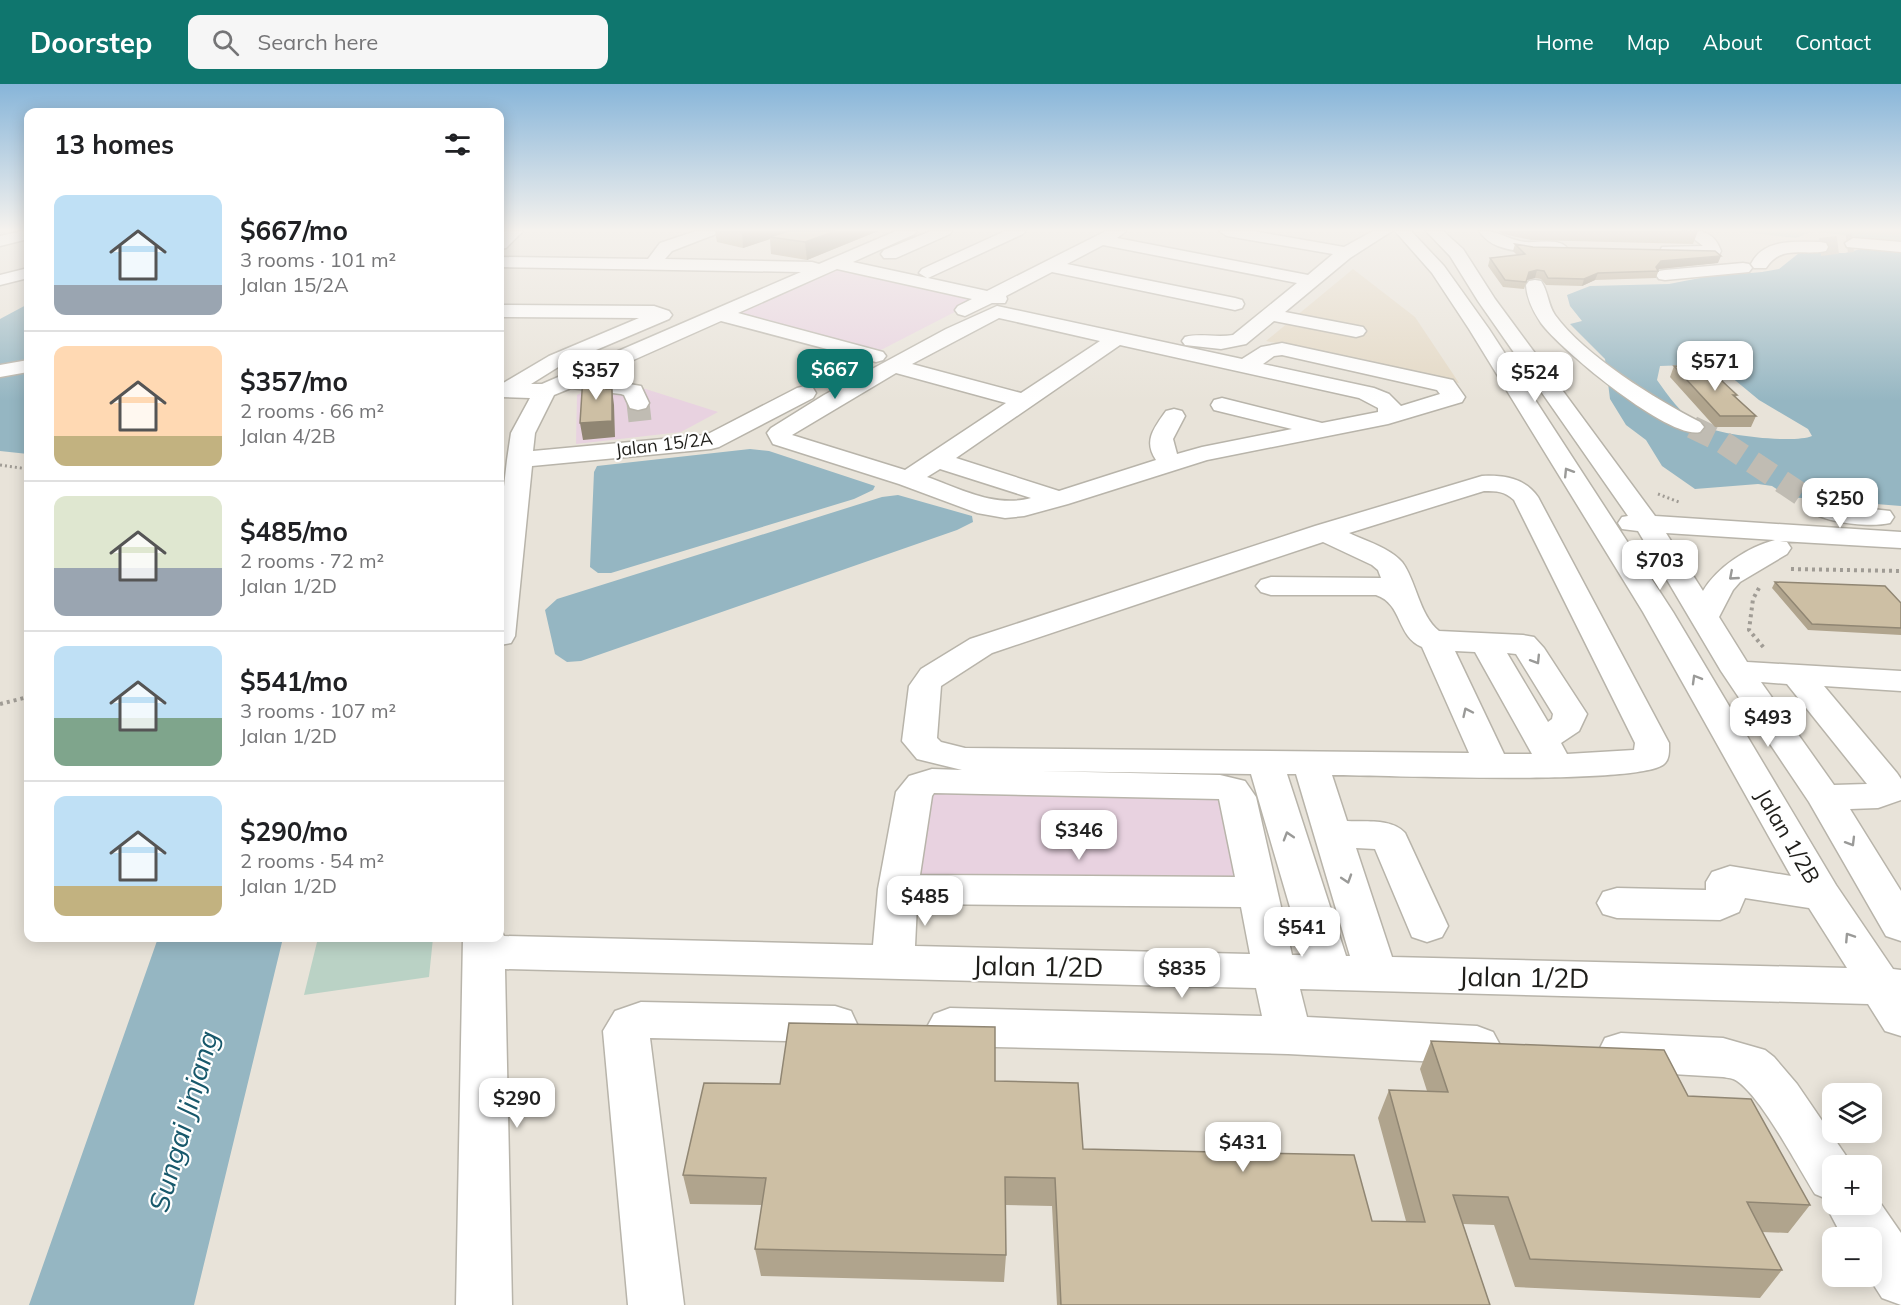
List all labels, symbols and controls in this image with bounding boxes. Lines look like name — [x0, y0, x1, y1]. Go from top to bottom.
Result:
search box — [188, 15, 608, 69]
text: Doorstep — [30, 25, 152, 60]
icon: search — [209, 26, 242, 59]
text: Search here — [257, 28, 378, 56]
text: Home — [1536, 29, 1594, 55]
text: Map — [1627, 29, 1670, 55]
text: About — [1703, 29, 1762, 55]
text: Contact — [1795, 29, 1871, 55]
text: 13 homes — [54, 128, 174, 161]
icon: filters — [441, 128, 474, 161]
text: $667/mo — [240, 214, 348, 247]
icon: home — [102, 219, 174, 291]
text: 3 rooms · 101 m² — [240, 247, 396, 272]
text: Jalan 15/2A — [240, 272, 349, 297]
pin: $571 — [1679, 341, 1751, 392]
text: $571 — [1691, 348, 1739, 373]
pin: $667 — [799, 349, 871, 400]
pin: $357 — [560, 350, 632, 401]
pin: $524 — [1499, 352, 1571, 403]
text: $667 — [811, 356, 859, 381]
text: $357 — [572, 357, 620, 382]
text: $524 — [1511, 359, 1559, 384]
text: $357/mo — [240, 365, 348, 398]
icon: home — [102, 370, 174, 442]
text: 2 rooms · 66 m² — [240, 398, 384, 423]
text: Jalan 4/2B — [240, 423, 336, 448]
street label: Jalan 15/2A — [614, 427, 714, 461]
one-way arrow — [1564, 468, 1576, 478]
pin: $250 — [1804, 478, 1876, 529]
text: $250 — [1816, 485, 1864, 510]
text: $485/mo — [240, 515, 348, 548]
icon: home — [102, 520, 174, 592]
pin: $703 — [1624, 540, 1696, 591]
text: $703 — [1636, 547, 1684, 572]
text: 2 rooms · 72 m² — [240, 548, 384, 573]
one-way arrow — [1729, 569, 1740, 580]
text: Jalan 1/2D — [240, 573, 337, 598]
one-way arrow — [1529, 654, 1540, 665]
text: $541/mo — [240, 665, 348, 698]
icon: home — [102, 670, 174, 742]
one-way arrow — [1692, 675, 1704, 685]
pin: $493 — [1732, 697, 1804, 748]
text: 3 rooms · 107 m² — [240, 698, 396, 723]
text: $493 — [1744, 704, 1792, 729]
one-way arrow — [1463, 707, 1475, 718]
text: Jalan 1/2D — [240, 723, 337, 748]
street label: Jalan 1/2B — [1750, 783, 1826, 889]
pin: $346 — [1043, 810, 1115, 861]
text: $290/mo — [240, 815, 348, 848]
text: $346 — [1055, 817, 1103, 842]
icon: home — [102, 820, 174, 892]
one-way arrow — [1283, 831, 1295, 842]
one-way arrow — [1843, 836, 1855, 846]
text: 2 rooms · 54 m² — [240, 848, 384, 873]
text: Jalan 1/2D — [240, 873, 337, 898]
one-way arrow — [1339, 873, 1352, 884]
pin: $485 — [889, 876, 961, 927]
text: $485 — [901, 883, 949, 908]
pin: $541 — [1266, 907, 1338, 958]
text: $541 — [1278, 914, 1326, 939]
one-way arrow — [1845, 933, 1857, 943]
street label: Jalan 1/2D — [972, 948, 1104, 984]
pin: $835 — [1146, 948, 1218, 999]
text: $835 — [1158, 955, 1206, 980]
street label: Jalan 1/2D — [1458, 959, 1590, 995]
water label: Sungai Jinjang — [140, 1026, 226, 1216]
pin: $290 — [481, 1078, 553, 1129]
map controls — [1822, 1083, 1882, 1287]
button: layers — [1822, 1083, 1882, 1143]
text: $290 — [493, 1085, 541, 1110]
pin: $431 — [1207, 1122, 1279, 1173]
text: $431 — [1219, 1129, 1267, 1154]
button: + — [1822, 1155, 1882, 1215]
button: − — [1822, 1227, 1882, 1287]

